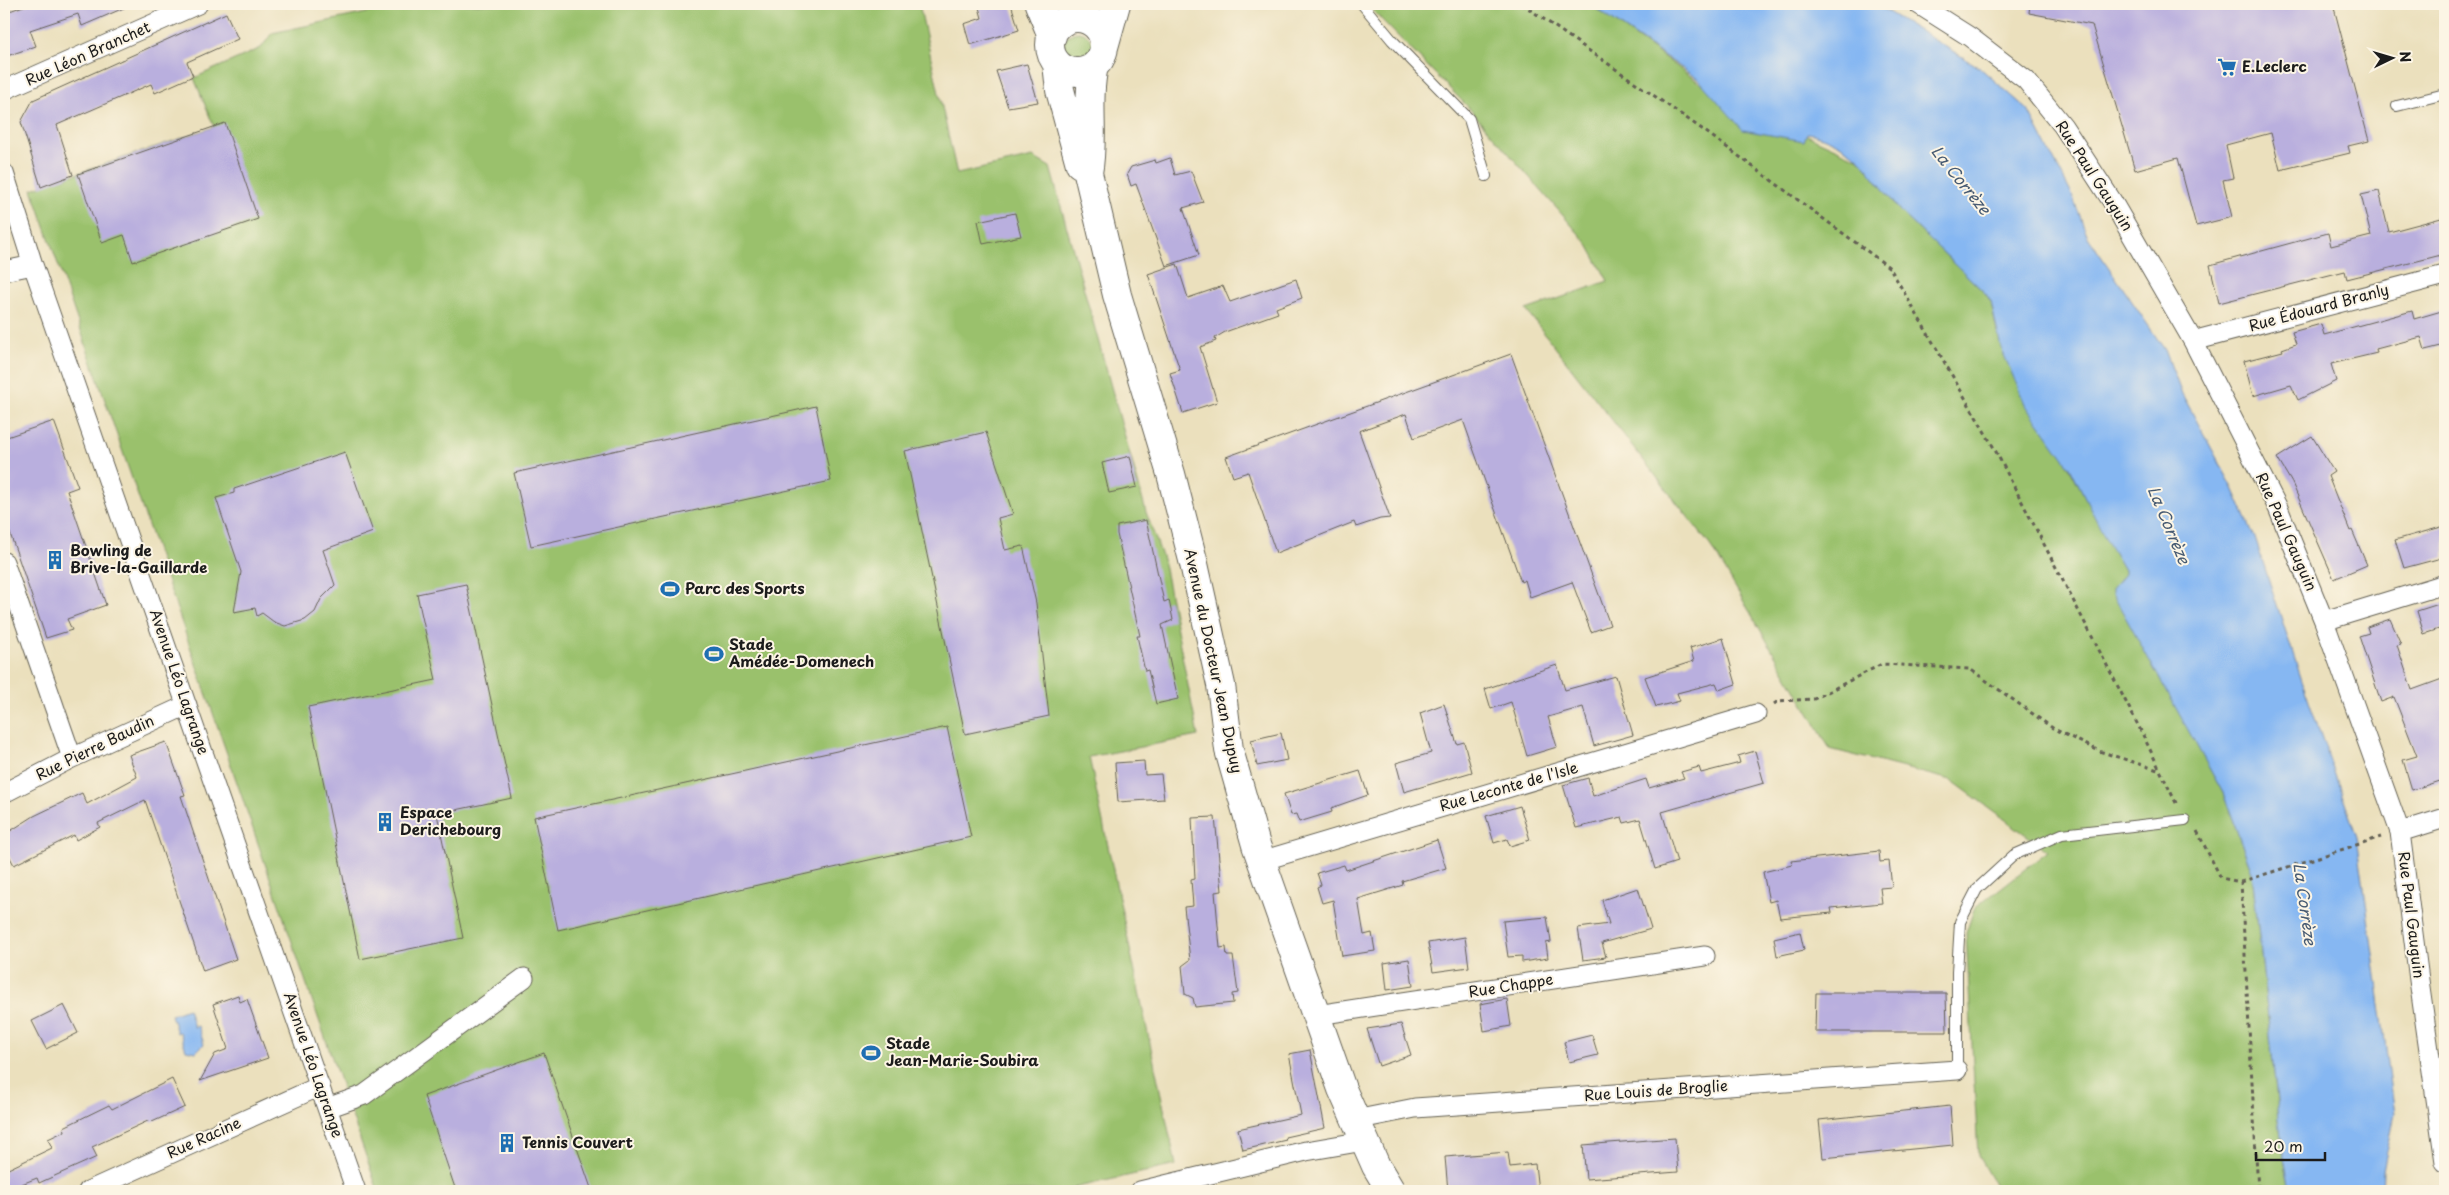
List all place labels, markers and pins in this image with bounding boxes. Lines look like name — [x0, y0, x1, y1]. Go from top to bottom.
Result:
place label: E.Leclerc — [2242, 54, 2307, 77]
supermarket icon: E.Leclerc — [2216, 56, 2238, 78]
place label: Bowling de Brive-la-Gaillarde — [70, 538, 207, 578]
building icon: Bowling de Brive-la-Gaillarde — [44, 549, 66, 571]
place label: Parc des Sports — [685, 576, 805, 599]
sports icon: Parc des Sports — [659, 578, 681, 600]
place label: Stade Amédée-Domenech — [728, 632, 874, 672]
sports icon: Stade Amédée-Domenech — [703, 643, 725, 665]
place label: Espace Derichebourg — [400, 800, 501, 840]
building icon: Espace Derichebourg — [374, 811, 396, 833]
place label: Stade Jean-Marie-Soubira — [886, 1031, 1039, 1071]
sports icon: Stade Jean-Marie-Soubira — [860, 1042, 882, 1064]
place label: Tennis Couvert — [522, 1130, 633, 1153]
building icon: Tennis Couvert — [496, 1132, 518, 1154]

